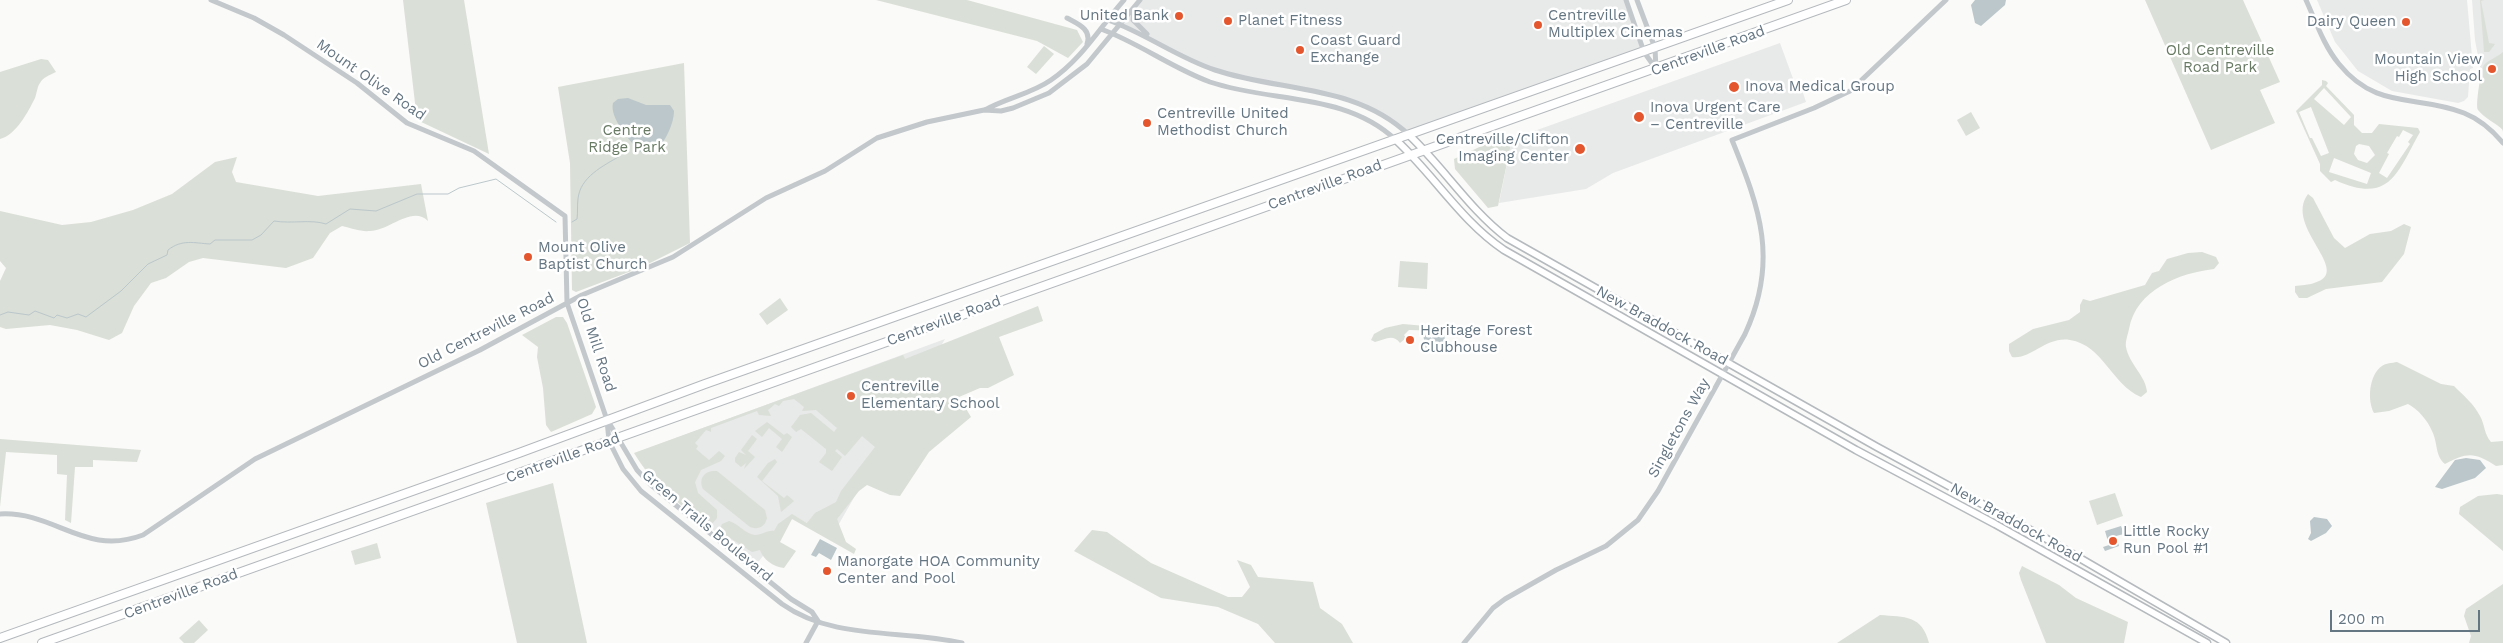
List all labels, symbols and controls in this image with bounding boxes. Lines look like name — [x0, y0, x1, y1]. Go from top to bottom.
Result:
place label: United Bank — [1080, 7, 1169, 25]
place label: Centreville Multiplex Cinemas — [1548, 7, 1683, 42]
marker: United Bank — [1173, 10, 1185, 22]
place label: Planet Fitness — [1238, 12, 1343, 30]
place label: Dairy Queen — [2307, 13, 2396, 31]
marker: Planet Fitness — [1222, 15, 1234, 27]
marker: Dairy Queen — [2400, 16, 2412, 28]
marker: Centreville Multiplex Cinemas — [1532, 19, 1544, 31]
street label: Centreville Road — [1648, 22, 1768, 80]
place label: Coast Guard Exchange — [1310, 32, 1401, 67]
street label: Mount Olive Road — [313, 35, 429, 125]
park label: Old Centreville Road Park — [2166, 42, 2274, 77]
marker: Coast Guard Exchange — [1294, 44, 1306, 56]
place label: Mountain View High School — [2374, 51, 2482, 86]
marker: Mountain View High School — [2486, 63, 2498, 75]
place label: Inova Medical Group — [1745, 78, 1895, 96]
marker: Inova Medical Group — [1727, 80, 1741, 94]
place label: Inova Urgent Care – Centreville — [1650, 99, 1781, 134]
place label: Centreville United Methodist Church — [1157, 105, 1289, 140]
marker: Inova Urgent Care – Centreville — [1632, 110, 1646, 124]
marker: Centreville United Methodist Church — [1141, 117, 1153, 129]
park label: Centre Ridge Park — [588, 122, 666, 157]
place label: Centreville/Clifton Imaging Center — [1436, 131, 1569, 166]
marker: Centreville/Clifton Imaging Center — [1573, 142, 1587, 156]
street label: Centreville Road — [1265, 156, 1385, 214]
place label: Mount Olive Baptist Church — [538, 239, 648, 274]
marker: Mount Olive Baptist Church — [522, 251, 534, 263]
street label: New Braddock Road — [1593, 282, 1731, 370]
street label: Old Centreville Road — [415, 289, 557, 373]
street label: Centreville Road — [884, 292, 1004, 350]
street label: Old Mill Road — [572, 296, 620, 394]
place label: Heritage Forest Clubhouse — [1420, 322, 1532, 357]
marker: Heritage Forest Clubhouse — [1404, 334, 1416, 346]
street label: Singletons Way — [1644, 375, 1714, 481]
place label: Centreville Elementary School — [861, 378, 1000, 413]
marker: Centreville Elementary School — [845, 390, 857, 402]
street label: Centreville Road — [503, 429, 623, 487]
street label: Green Trails Boulevard — [638, 466, 776, 586]
street label: New Braddock Road — [1947, 479, 2085, 567]
place label: Little Rocky Run Pool #1 — [2123, 523, 2209, 558]
marker: Little Rocky Run Pool #1 — [2107, 535, 2119, 547]
place label: Manorgate HOA Community Center and Pool — [837, 553, 1040, 588]
street label: Centreville Road — [121, 565, 241, 623]
marker: Manorgate HOA Community Center and Pool — [821, 565, 833, 577]
scale bar — [2333, 600, 2483, 632]
text: 200 m — [2338, 610, 2385, 628]

